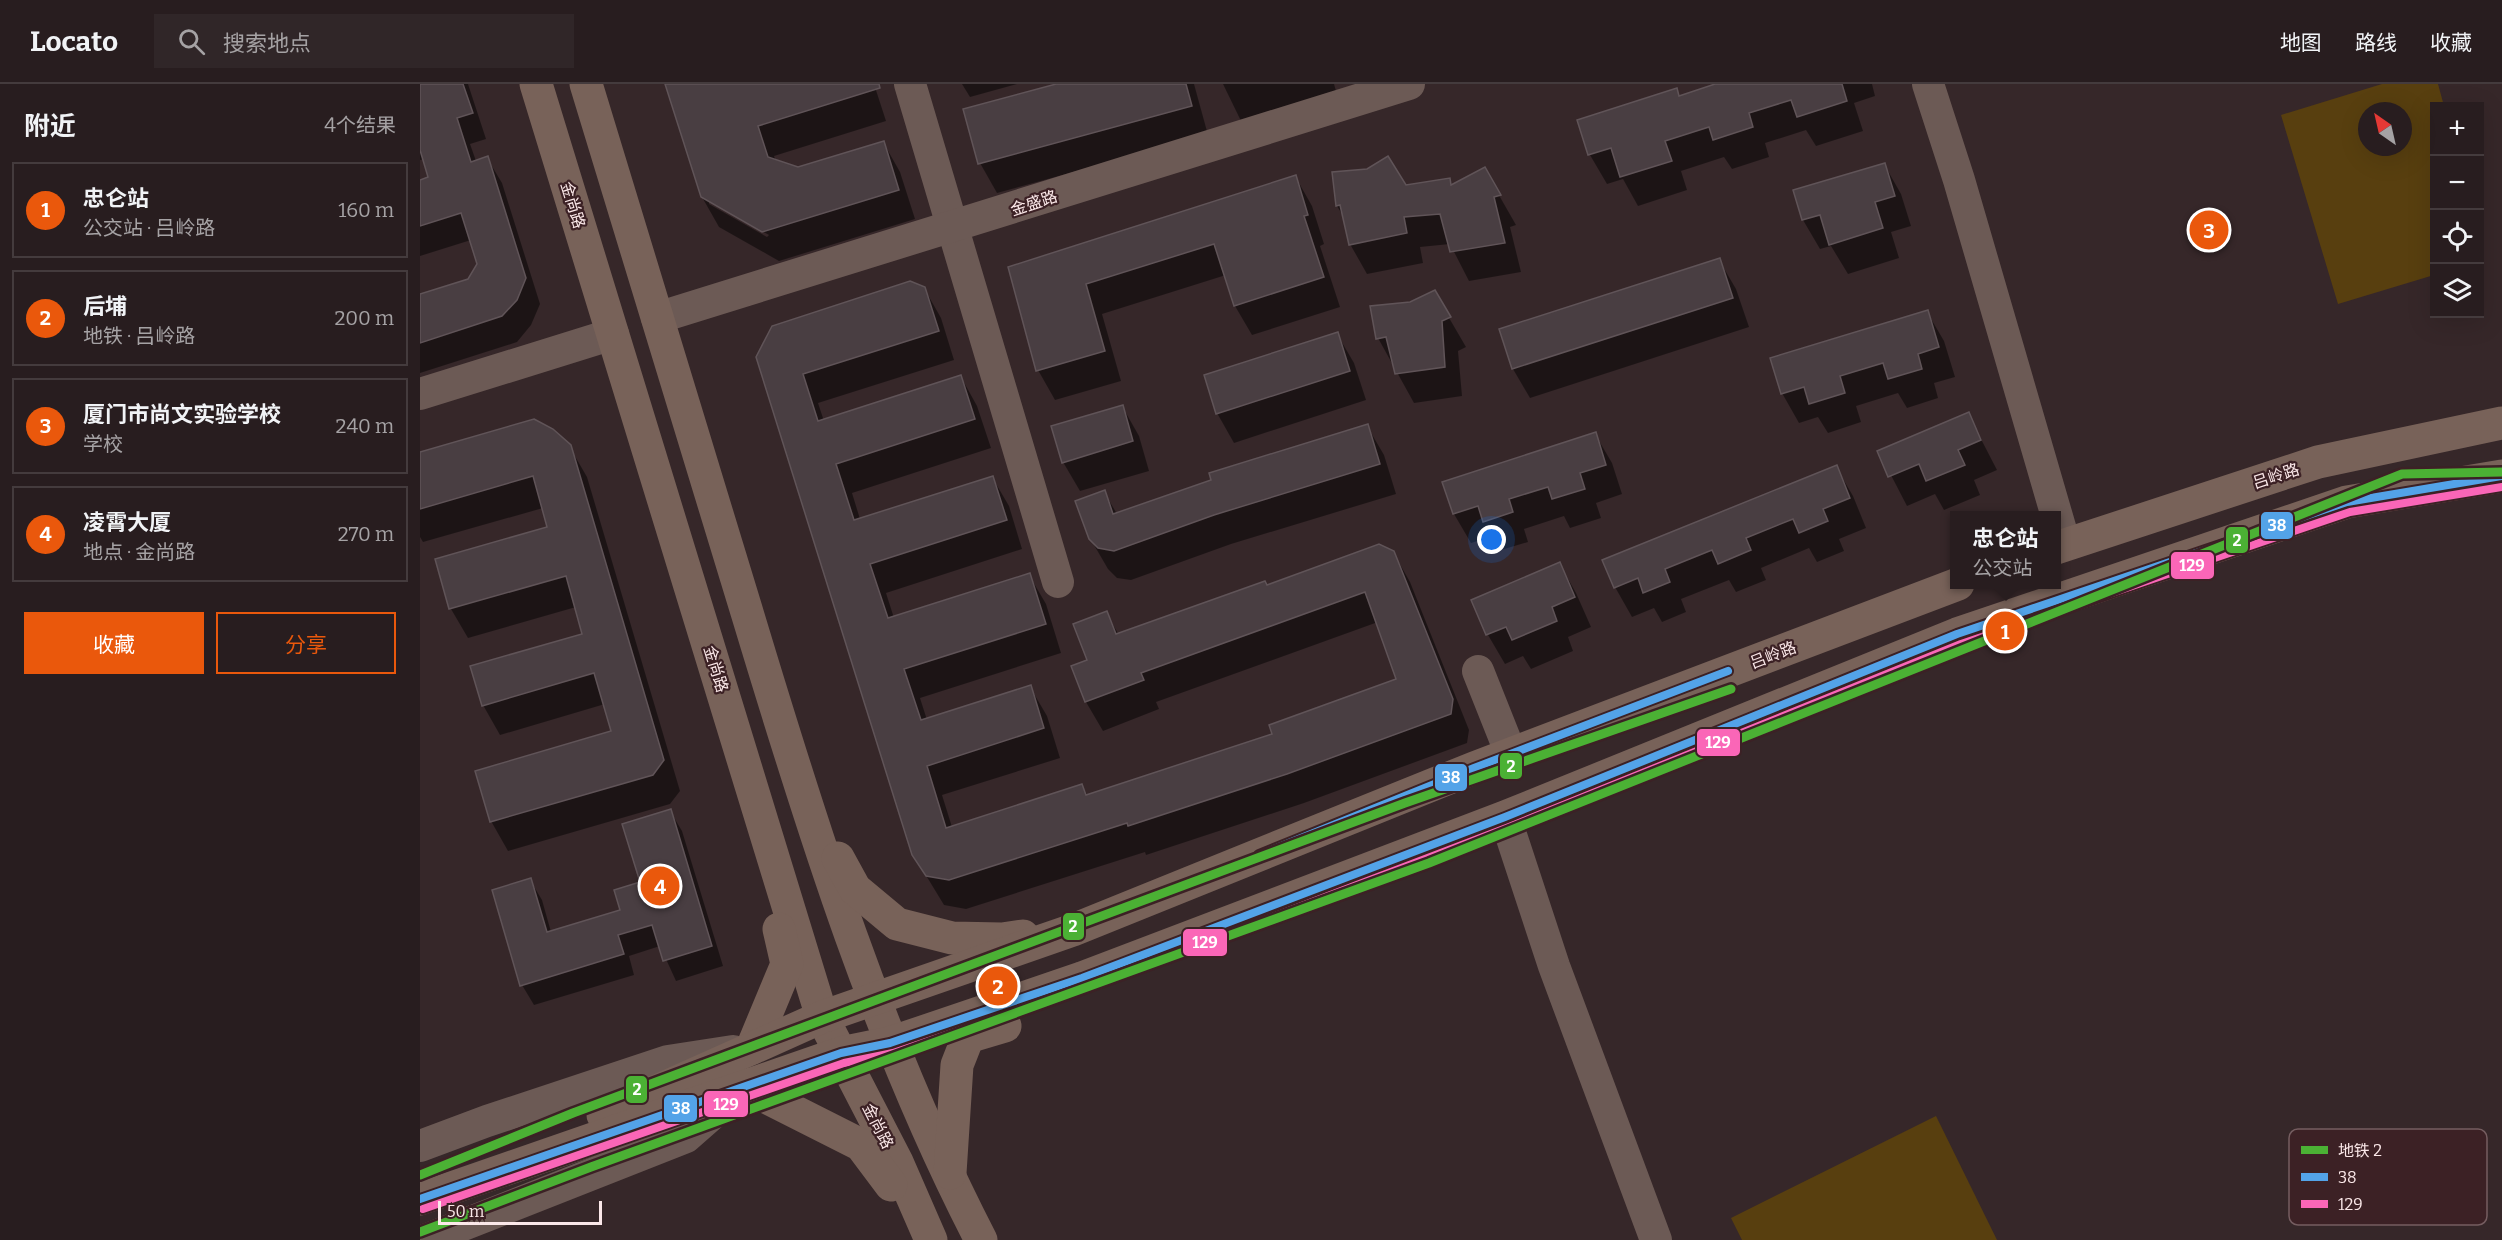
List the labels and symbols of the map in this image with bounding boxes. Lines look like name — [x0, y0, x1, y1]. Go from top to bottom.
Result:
north arrow — [2358, 102, 2412, 156]
street label: 金尚路 — [557, 179, 589, 231]
street label: 金盛路 — [1008, 187, 1060, 219]
pin: 3 — [2190, 208, 2228, 252]
street label: 吕岭路 — [2250, 460, 2302, 492]
line badge: 38 — [2260, 511, 2294, 540]
text: 38 — [2268, 516, 2286, 535]
your location — [1477, 525, 1506, 554]
line badge: 2 — [2225, 526, 2249, 554]
text: 2 — [2232, 531, 2242, 550]
line badge: 129 — [2170, 551, 2215, 580]
text: 129 — [2179, 556, 2205, 575]
pin: 1 — [1986, 608, 2024, 654]
street label: 吕岭路 — [1747, 638, 1799, 672]
street label: 金尚路 — [700, 643, 732, 695]
line badge: 129 — [1696, 728, 1741, 757]
text: 129 — [1705, 733, 1731, 752]
line badge: 2 — [1499, 752, 1523, 780]
text: 2 — [1506, 757, 1516, 776]
line badge: 38 — [1434, 763, 1468, 792]
text: 38 — [1442, 768, 1460, 787]
pin: 4 — [640, 864, 680, 908]
line badge: 2 — [1062, 912, 1085, 941]
text: 2 — [1068, 917, 1078, 936]
line badge: 129 — [1182, 928, 1228, 957]
text: 129 — [1192, 933, 1218, 952]
pin: 2 — [978, 964, 1018, 1008]
line badge: 2 — [625, 1075, 648, 1104]
text: 2 — [632, 1080, 642, 1099]
line badge: 129 — [703, 1090, 749, 1118]
line badge: 38 — [663, 1094, 698, 1123]
text: 129 — [713, 1095, 739, 1114]
text: 38 — [672, 1099, 690, 1118]
street label: 金尚路 — [859, 1100, 897, 1152]
legend — [2289, 1129, 2487, 1225]
text: 地铁 2 — [2338, 1141, 2382, 1160]
text: 38 — [2338, 1168, 2357, 1187]
text: 129 — [2338, 1195, 2363, 1214]
scale bar — [438, 1198, 602, 1226]

